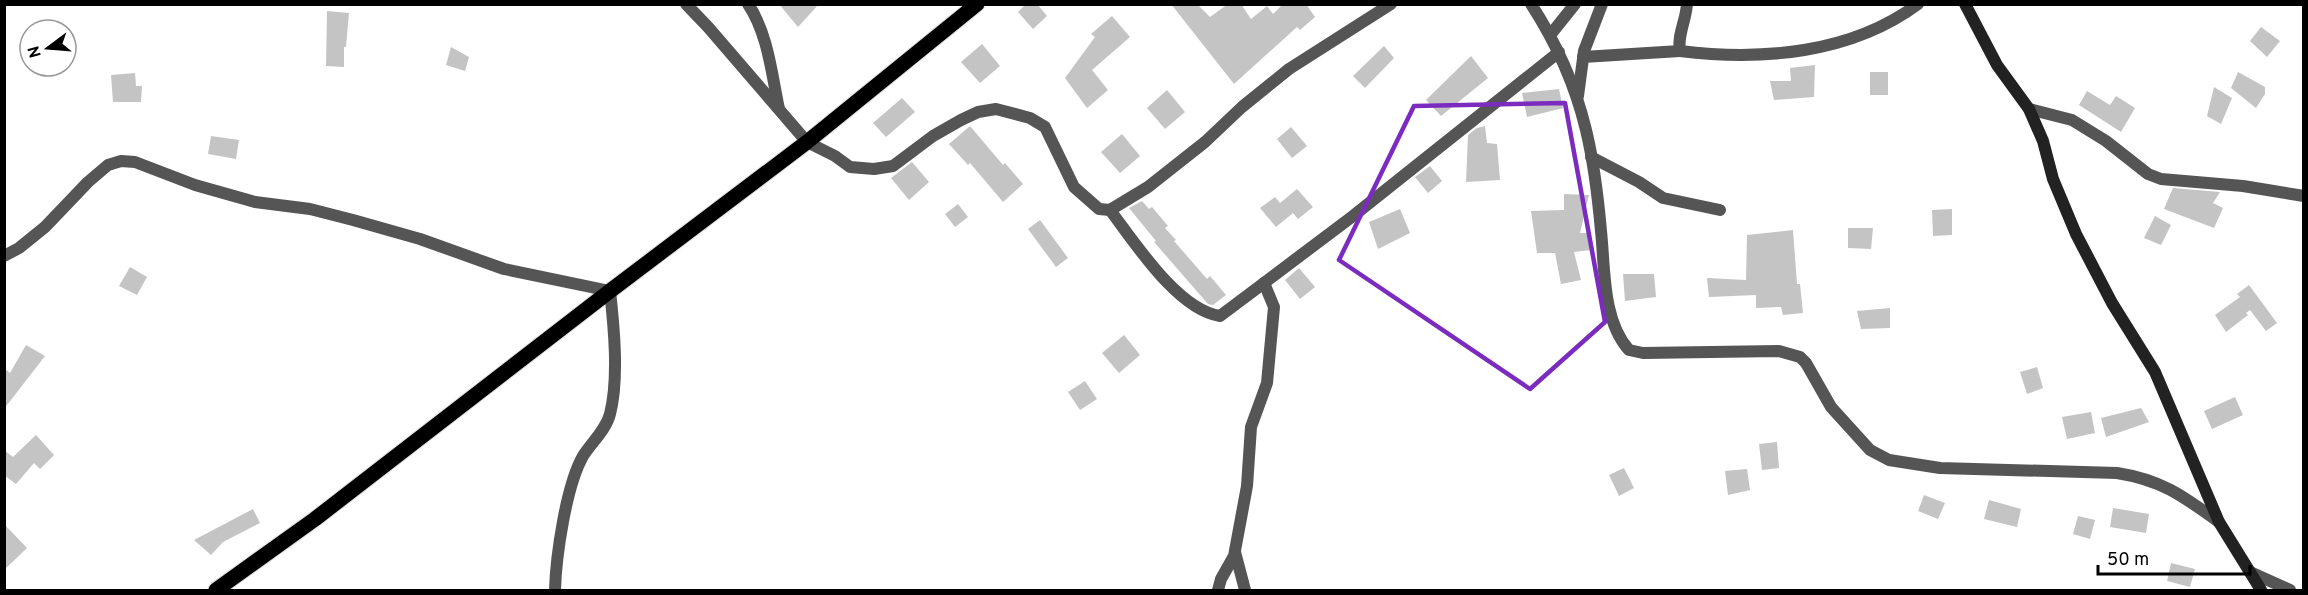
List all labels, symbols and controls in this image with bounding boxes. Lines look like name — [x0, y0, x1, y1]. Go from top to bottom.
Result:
north arrow — [18, 18, 78, 78]
text: N — [24, 43, 47, 60]
scale bar — [2098, 538, 2250, 576]
text: 50 m — [2107, 549, 2149, 572]

